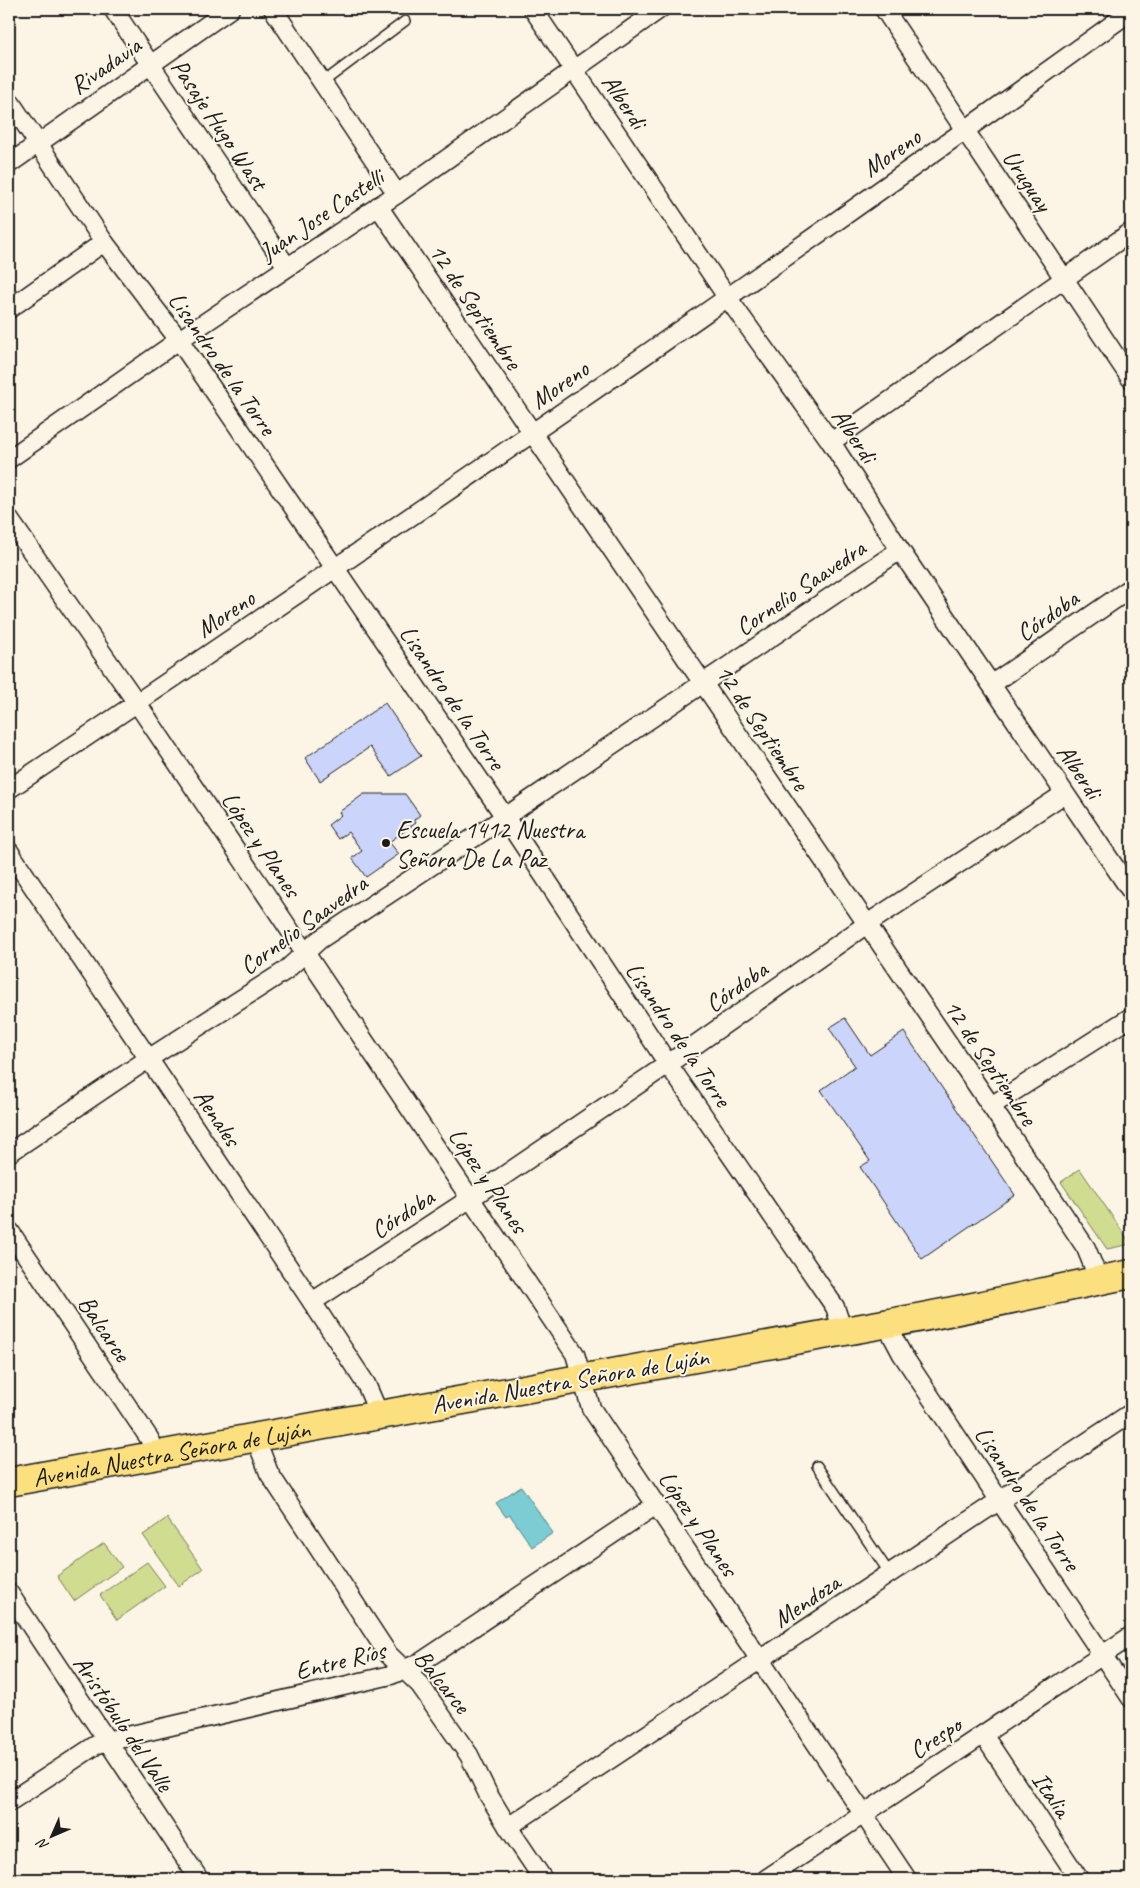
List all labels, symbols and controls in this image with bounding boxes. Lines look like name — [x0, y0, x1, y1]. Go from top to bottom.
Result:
street label: Rivadavia — [64, 29, 149, 102]
street label: Pasaje Hugo Wast — [164, 53, 276, 199]
street label: Alberdi — [594, 68, 656, 138]
street label: Moreno — [856, 121, 928, 184]
street label: Uruguay — [995, 144, 1061, 220]
street label: Juan Jose Castelli — [252, 160, 393, 269]
street label: 12 de Septiembre — [421, 237, 530, 377]
street label: Lisandro de la Torre — [161, 286, 284, 443]
street label: Moreno — [524, 353, 596, 416]
street label: Alberdi — [824, 402, 886, 472]
street label: Cornelio Saavedra — [729, 531, 874, 643]
street label: Moreno — [190, 582, 262, 645]
street label: Córdoba — [1010, 582, 1087, 649]
street label: Lisandro de la Torre — [392, 619, 513, 778]
street label: 12 de Septiembre — [708, 658, 817, 798]
street label: Alberdi — [1049, 738, 1111, 808]
street label: López y Planes — [214, 786, 309, 905]
place label: Escuela 1412 Nuestra Señora De La Paz — [396, 814, 587, 875]
marker: Escuela 1412 Nuestra Señora De La Paz — [380, 837, 392, 849]
street label: Cornelio Saavedra — [233, 866, 375, 982]
street label: Córdoba — [699, 953, 776, 1020]
street label: Lisandro de la Torre — [618, 956, 739, 1115]
street label: 12 de Septiembre — [936, 993, 1045, 1133]
street label: Aenales — [186, 1083, 249, 1155]
street label: López y Planes — [441, 1122, 536, 1241]
street label: Córdoba — [365, 1181, 442, 1246]
street label: Balcarce — [71, 1289, 139, 1369]
street label: Avenida Nuestra Señora de Luján — [429, 1341, 712, 1421]
street label: Avenida Nuestra Señora de Luján — [31, 1413, 313, 1494]
street label: Lisandro de la Torre — [967, 1420, 1088, 1579]
street label: López y Planes — [651, 1465, 746, 1584]
street label: Mendoza — [767, 1565, 849, 1635]
street label: Entre Ríos — [292, 1634, 391, 1688]
street label: Balcarce — [407, 1643, 479, 1722]
street label: Aristóbulo del Valle — [66, 1649, 181, 1799]
street label: Crespo — [903, 1708, 970, 1766]
street label: Italia — [1024, 1765, 1080, 1826]
north arrow — [28, 1810, 78, 1860]
text: N — [32, 1834, 52, 1854]

